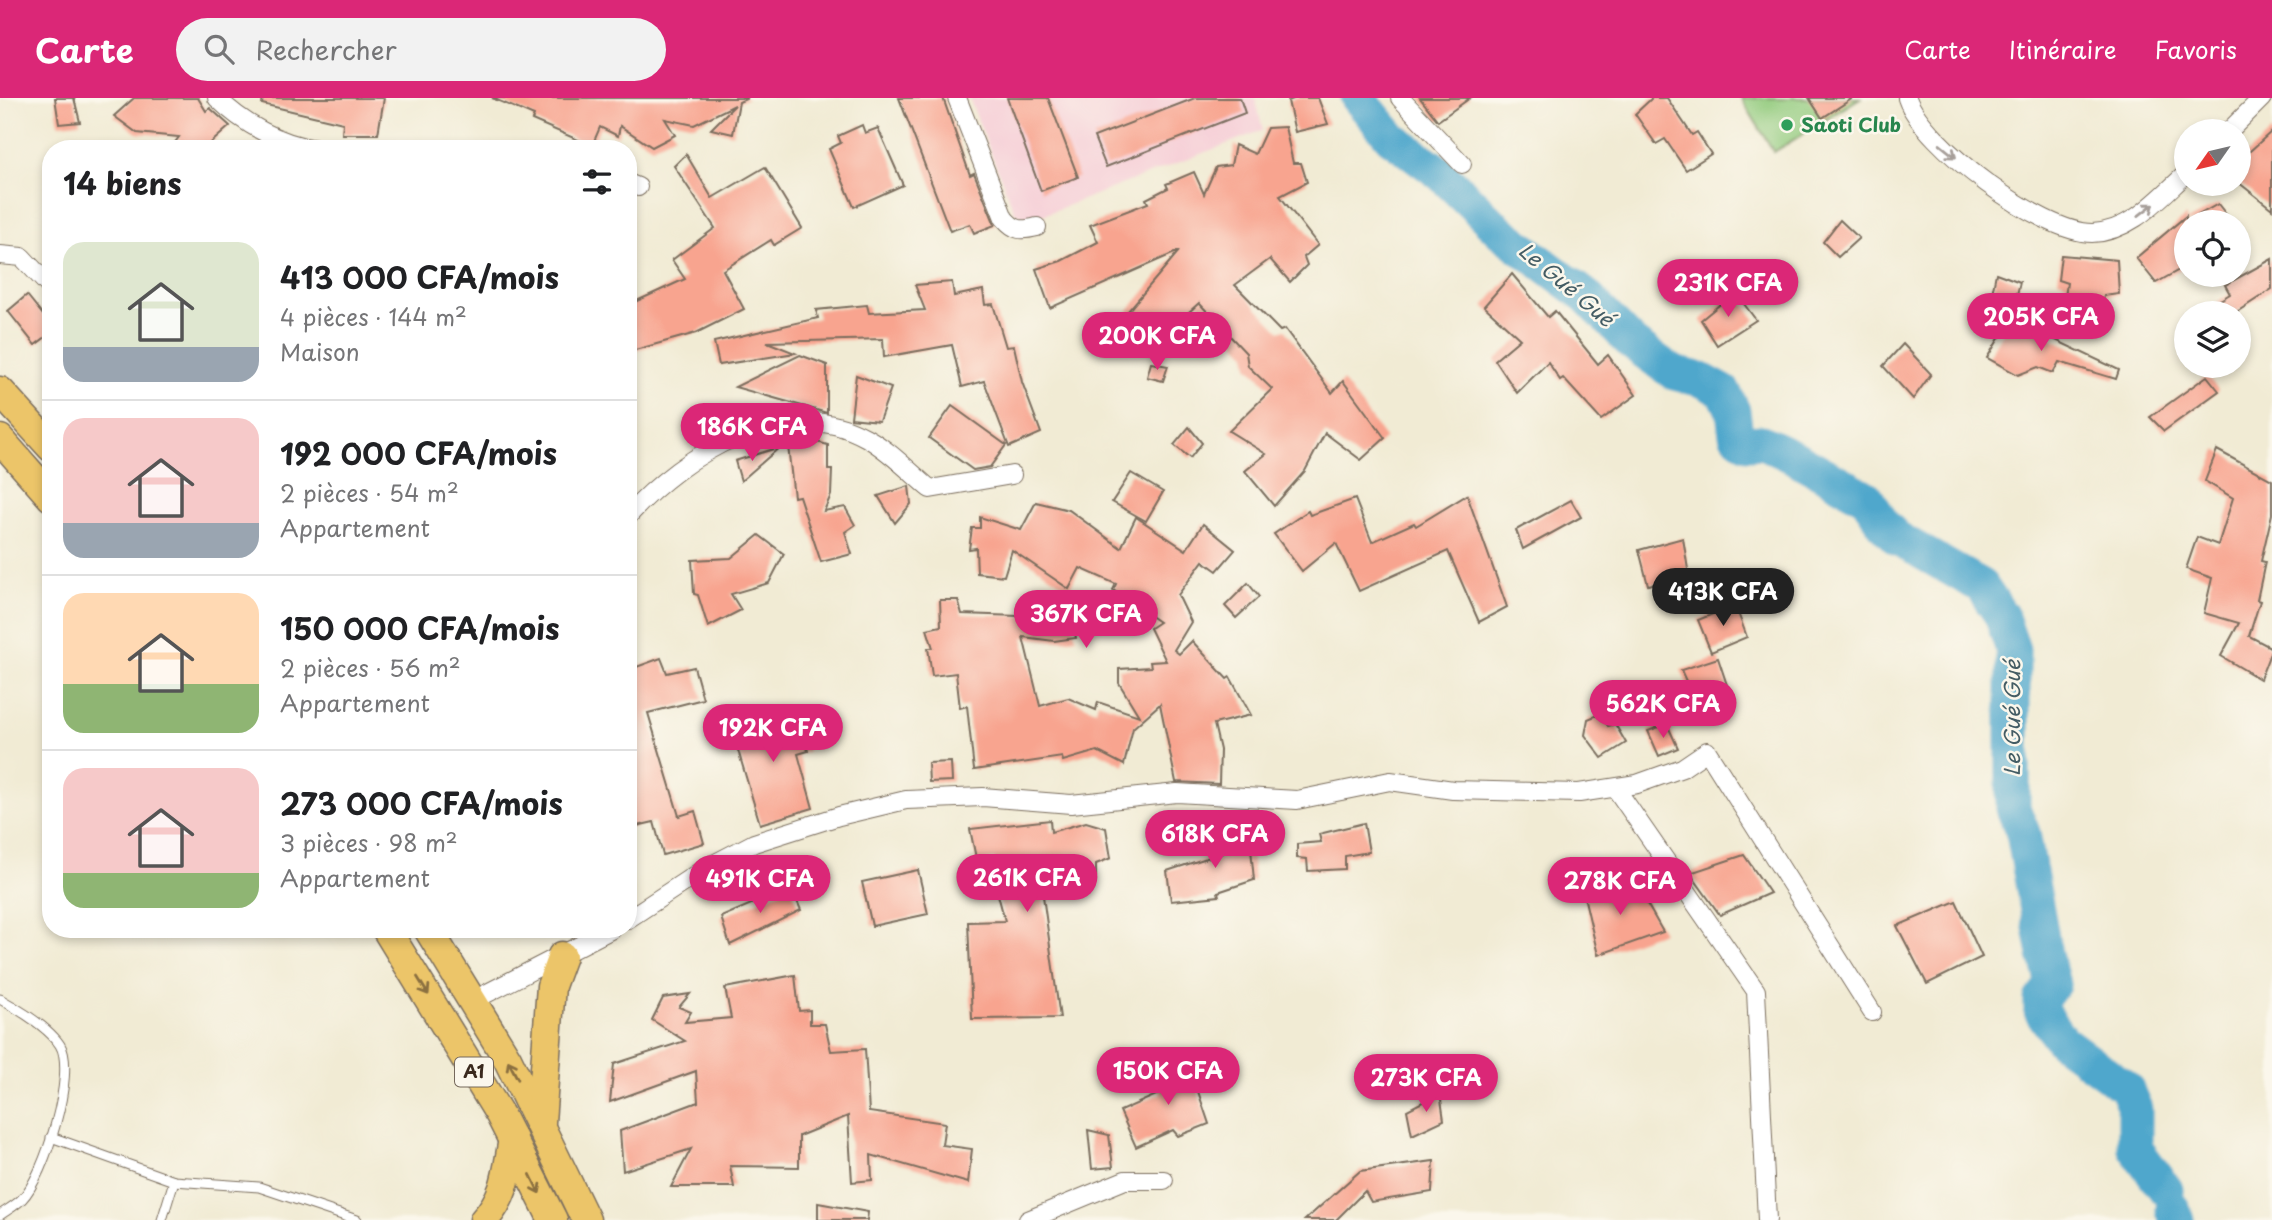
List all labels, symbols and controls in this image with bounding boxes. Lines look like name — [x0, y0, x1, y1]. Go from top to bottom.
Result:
search box — [176, 18, 666, 81]
text: Carte — [35, 24, 134, 74]
icon: search — [200, 30, 238, 68]
text: Rechercher — [256, 30, 397, 69]
text: Carte — [1904, 31, 1971, 67]
text: Itinéraire — [2009, 31, 2117, 67]
text: Favoris — [2155, 31, 2237, 67]
place label: Saoti Club — [1801, 110, 1901, 138]
marker: Saoti Club — [1779, 117, 1795, 133]
north arrow — [2174, 119, 2250, 196]
map controls — [2174, 119, 2251, 378]
one-way arrow — [1939, 143, 1957, 158]
text: 14 biens — [63, 160, 182, 205]
icon: filters — [578, 163, 616, 201]
one-way arrow — [2136, 203, 2154, 218]
button: locate — [2174, 210, 2251, 287]
water label: Le Gué Gué — [1512, 234, 1624, 335]
text: 413 000 CFA/mois — [280, 254, 559, 299]
pin: 231K CFA — [1656, 260, 1800, 319]
text: 231K CFA — [1673, 264, 1783, 299]
icon: home — [119, 270, 203, 354]
pin: 205K CFA — [1969, 294, 2113, 353]
text: 205K CFA — [1983, 298, 2099, 333]
text: 4 pièces · 144 m² — [280, 299, 467, 334]
button: layers — [2174, 301, 2251, 378]
pin: 200K CFA — [1085, 313, 1229, 372]
text: 200K CFA — [1098, 317, 1216, 352]
text: Maison — [280, 334, 360, 369]
pin: 186K CFA — [680, 404, 824, 463]
text: 186K CFA — [697, 408, 807, 443]
text: 192 000 CFA/mois — [280, 430, 557, 475]
icon: home — [119, 446, 203, 530]
text: 2 pièces · 54 m² — [280, 475, 459, 510]
text: Appartement — [280, 510, 430, 545]
pin: 413K CFA — [1651, 568, 1795, 628]
text: 413K CFA — [1668, 573, 1778, 608]
pin: 367K CFA — [1014, 590, 1158, 650]
text: 367K CFA — [1030, 595, 1142, 630]
text: 150 000 CFA/mois — [280, 605, 560, 650]
icon: home — [119, 621, 203, 705]
text: 2 pièces · 56 m² — [280, 650, 461, 685]
water label: Le Gué Gué — [1995, 657, 2027, 776]
pin: 562K CFA — [1591, 680, 1735, 740]
text: Appartement — [280, 685, 430, 720]
text: 562K CFA — [1606, 685, 1721, 720]
pin: 192K CFA — [701, 704, 845, 764]
text: 192K CFA — [719, 709, 827, 744]
text: 273 000 CFA/mois — [280, 780, 563, 825]
icon: home — [119, 796, 203, 880]
pin: 618K CFA — [1143, 810, 1287, 870]
text: 618K CFA — [1161, 815, 1269, 850]
text: 3 pièces · 98 m² — [280, 825, 458, 860]
pin: 261K CFA — [955, 854, 1099, 914]
pin: 491K CFA — [688, 856, 832, 915]
pin: 278K CFA — [1548, 858, 1692, 917]
text: 261K CFA — [972, 859, 1082, 894]
text: Appartement — [280, 860, 430, 895]
text: 491K CFA — [705, 860, 815, 895]
text: 278K CFA — [1564, 862, 1676, 897]
one-way arrow — [416, 976, 430, 996]
pin: 150K CFA — [1096, 1048, 1240, 1107]
text: 150K CFA — [1113, 1052, 1223, 1087]
pin: 273K CFA — [1354, 1054, 1498, 1114]
road number: A1 — [455, 1057, 493, 1086]
text: 273K CFA — [1370, 1059, 1482, 1094]
one-way arrow — [506, 1061, 520, 1081]
one-way arrow — [529, 1173, 543, 1194]

